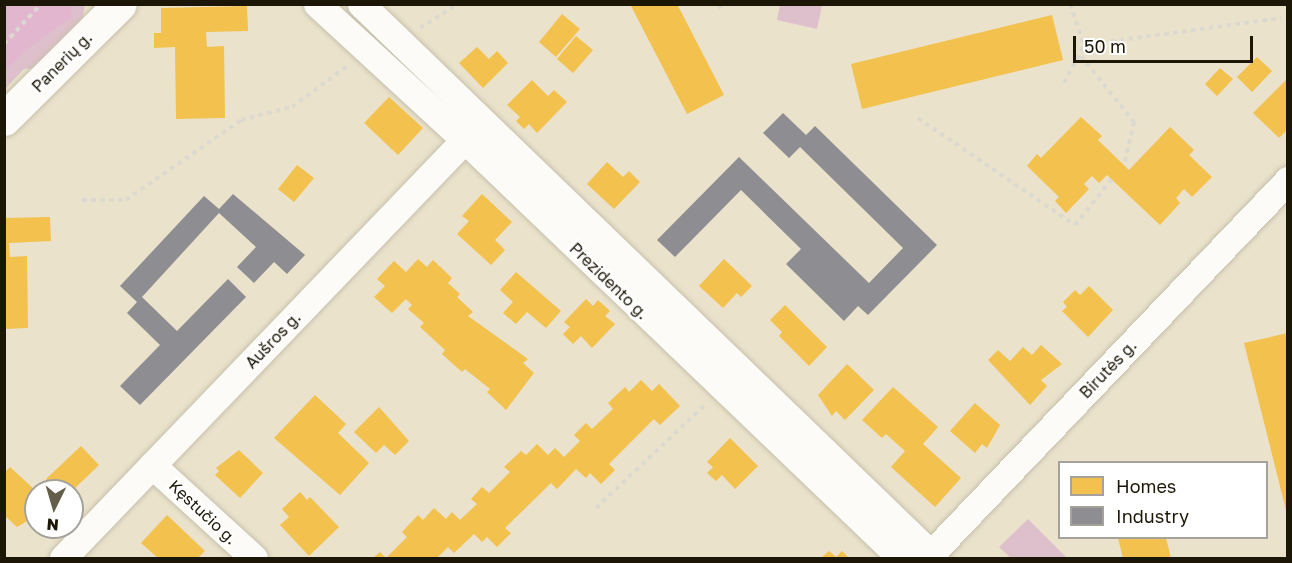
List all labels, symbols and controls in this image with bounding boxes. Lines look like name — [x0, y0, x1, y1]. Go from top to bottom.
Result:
scale bar — [1076, 24, 1256, 62]
street label: Panerių g. — [28, 28, 96, 96]
text: 50 m — [1084, 35, 1126, 57]
street label: Prezidento g. — [566, 239, 652, 323]
street label: Aušros g. — [241, 308, 305, 372]
street label: Birutės g. — [1075, 336, 1141, 402]
legend — [1058, 461, 1268, 539]
text: Homes — [1116, 475, 1176, 497]
street label: Kęstučio g. — [165, 476, 241, 548]
north arrow — [24, 479, 84, 539]
text: Industry — [1116, 505, 1189, 527]
text: N — [46, 514, 60, 535]

